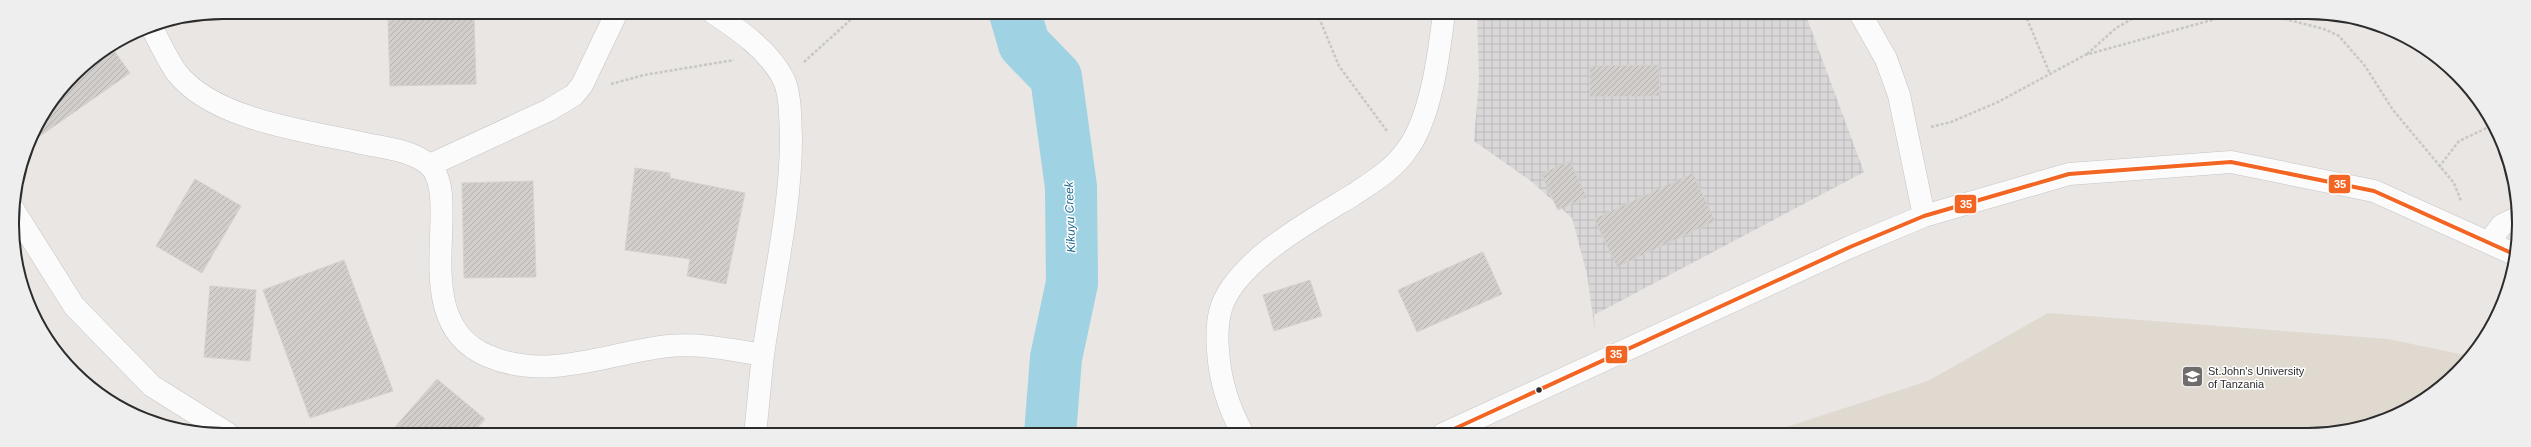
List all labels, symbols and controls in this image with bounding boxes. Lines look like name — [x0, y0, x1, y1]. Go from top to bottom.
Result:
line badge: 35 — [2328, 174, 2351, 194]
text: 35 — [2334, 178, 2346, 190]
water label: Kikuyu Creek — [1062, 180, 1078, 253]
line badge: 35 — [1954, 194, 1977, 214]
text: 35 — [1960, 198, 1972, 210]
line badge: 35 — [1605, 345, 1628, 364]
text: 35 — [1610, 348, 1622, 360]
school or university icon: St.John's University of Tanzania — [2180, 364, 2206, 390]
place label: St.John's University of Tanzania — [2208, 365, 2305, 390]
unlabelled marker — [1534, 385, 1544, 395]

